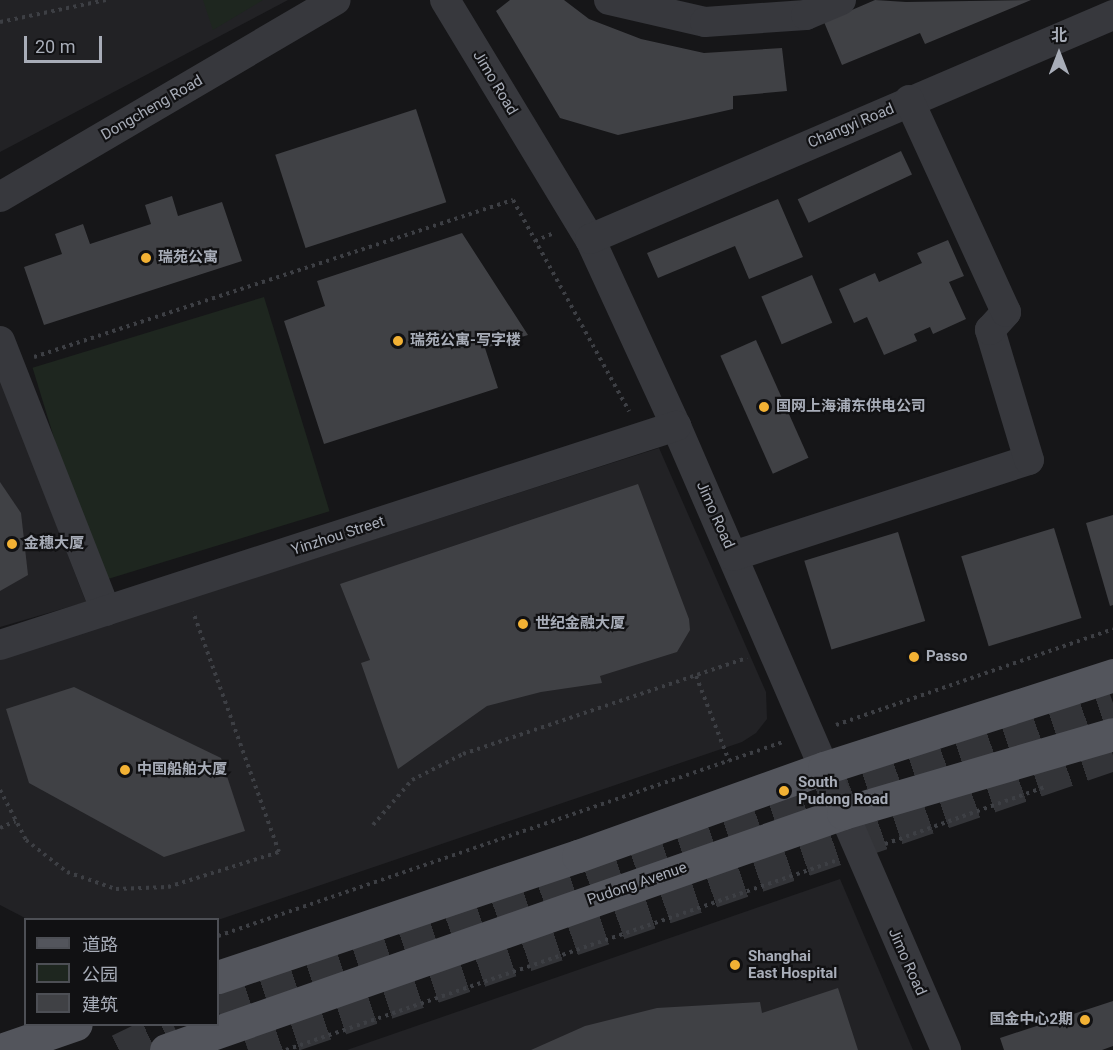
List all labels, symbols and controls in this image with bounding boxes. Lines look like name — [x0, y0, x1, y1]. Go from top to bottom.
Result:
scale bar — [27, 24, 105, 62]
north arrow — [1029, 24, 1089, 84]
text: 北 — [1051, 26, 1067, 45]
text: 20 m — [35, 36, 75, 57]
street label: Jimo Road — [469, 48, 521, 118]
street label: Dongcheng Road — [98, 72, 206, 144]
street label: Changyi Road — [805, 100, 897, 152]
place label: 瑞苑公寓 — [158, 249, 218, 267]
marker: 瑞苑公寓 — [139, 251, 153, 265]
place label: 瑞苑公寓-写字楼 — [410, 332, 521, 350]
marker: 瑞苑公寓-写字楼 — [391, 334, 405, 348]
place label: 国网上海浦东供电公司 — [776, 398, 926, 416]
marker: 国网上海浦东供电公司 — [757, 400, 771, 414]
street label: Jimo Road — [692, 479, 738, 551]
street label: Yinzhou Street — [289, 512, 387, 560]
place label: 金穗大厦 — [24, 535, 84, 553]
marker: 金穗大厦 — [5, 537, 19, 551]
place label: 世纪金融大厦 — [535, 615, 625, 633]
marker: 世纪金融大厦 — [516, 617, 530, 631]
place label: Passo — [926, 648, 967, 666]
marker: Passo — [907, 650, 921, 664]
place label: 中国船舶大厦 — [137, 761, 227, 779]
marker: 中国船舶大厦 — [118, 763, 132, 777]
place label: South Pudong Road — [798, 773, 888, 808]
marker: South Pudong Road — [775, 782, 793, 800]
street label: Pudong Avenue — [585, 859, 689, 909]
legend — [24, 918, 219, 1026]
street label: Jimo Road — [884, 926, 930, 998]
text: 道路 — [82, 934, 118, 955]
place label: Shanghai East Hospital — [748, 947, 837, 982]
marker: Shanghai East Hospital — [726, 956, 744, 974]
text: 公园 — [82, 964, 118, 985]
text: 建筑 — [82, 994, 118, 1015]
place label: 国金中心2期 — [989, 1011, 1073, 1029]
marker: 国金中心2期 — [1078, 1013, 1092, 1027]

